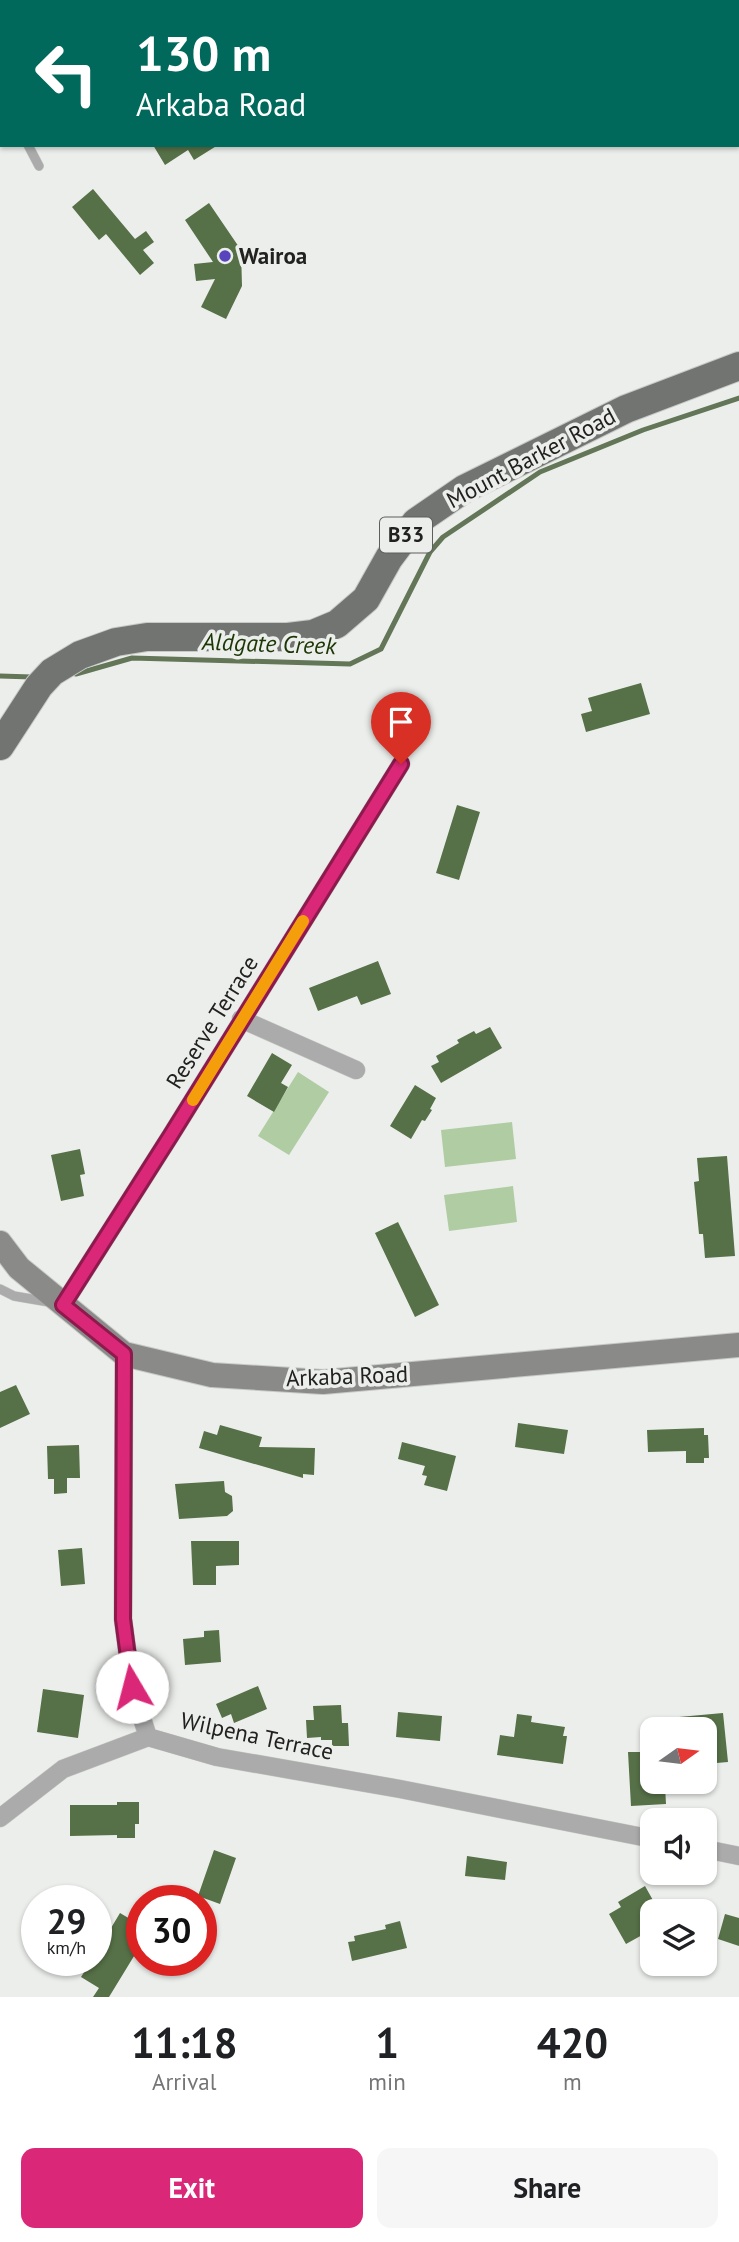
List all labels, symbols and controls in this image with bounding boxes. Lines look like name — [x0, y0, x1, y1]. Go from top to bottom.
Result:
text: 130 m — [136, 21, 271, 85]
icon: left — [21, 28, 112, 119]
text: Arkaba Road — [136, 83, 306, 125]
place label: Wairoa — [239, 241, 307, 270]
marker: Wairoa — [217, 248, 233, 264]
street label: Mount Barker Road — [441, 401, 620, 514]
road number: B33 — [380, 518, 432, 552]
water label: Aldgate Creek — [200, 626, 338, 661]
pin — [371, 692, 431, 764]
icon: arrive — [382, 703, 420, 741]
street label: Reserve Terrace — [159, 950, 264, 1094]
street label: Arkaba Road — [285, 1359, 409, 1392]
position arrow — [95, 1650, 169, 1724]
street label: Wilpena Terrace — [178, 1705, 336, 1766]
north arrow — [640, 1717, 718, 1794]
map controls — [640, 1717, 717, 1976]
button: sound — [640, 1808, 717, 1885]
speed limit sign: 30 — [126, 1885, 217, 1976]
text: 29 — [47, 1898, 86, 1944]
button: layers — [640, 1899, 717, 1976]
text: km/h — [47, 1936, 86, 1959]
text: 11:18 — [131, 2015, 237, 2070]
text: 1 — [375, 2015, 399, 2070]
text: 420 — [537, 2015, 608, 2070]
text: Arrival — [152, 2067, 216, 2096]
text: min — [368, 2067, 406, 2096]
text: m — [563, 2067, 582, 2096]
button: Exit — [21, 2148, 363, 2228]
button: Share — [377, 2148, 718, 2228]

